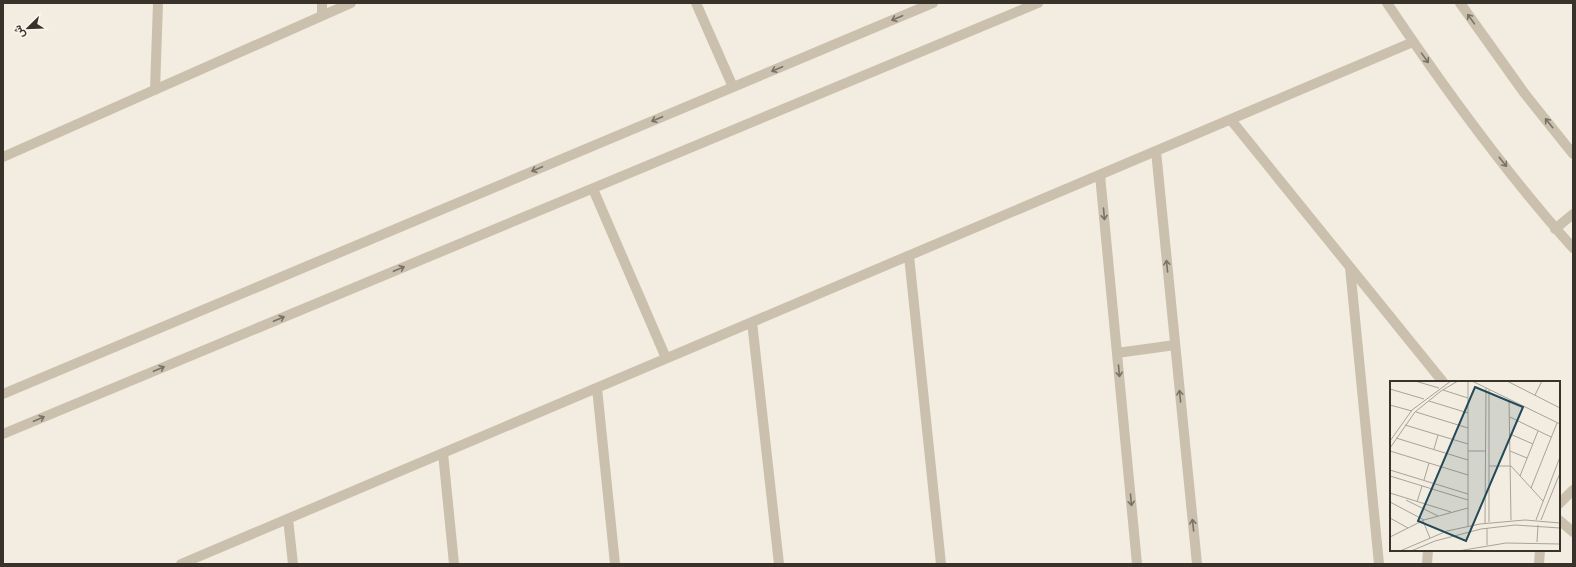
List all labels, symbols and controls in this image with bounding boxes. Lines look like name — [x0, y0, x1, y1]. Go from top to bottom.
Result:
north arrow — [8, 8, 48, 48]
one-way arrow — [1467, 14, 1475, 25]
one-way arrow — [891, 15, 903, 22]
text: ش — [10, 23, 28, 41]
one-way arrow — [1421, 53, 1429, 64]
one-way arrow — [771, 65, 783, 73]
one-way arrow — [652, 116, 664, 123]
one-way arrow — [1544, 118, 1553, 129]
one-way arrow — [1498, 157, 1507, 168]
one-way arrow — [532, 166, 544, 174]
one-way arrow — [1100, 207, 1107, 220]
one-way arrow — [1164, 260, 1171, 273]
one-way arrow — [393, 265, 405, 272]
one-way arrow — [273, 315, 285, 322]
one-way arrow — [1115, 364, 1123, 377]
one-way arrow — [153, 365, 165, 372]
inset map — [1390, 381, 1560, 551]
one-way arrow — [1176, 390, 1184, 403]
one-way arrow — [33, 415, 45, 422]
one-way arrow — [1128, 493, 1135, 506]
one-way arrow — [1189, 519, 1197, 532]

